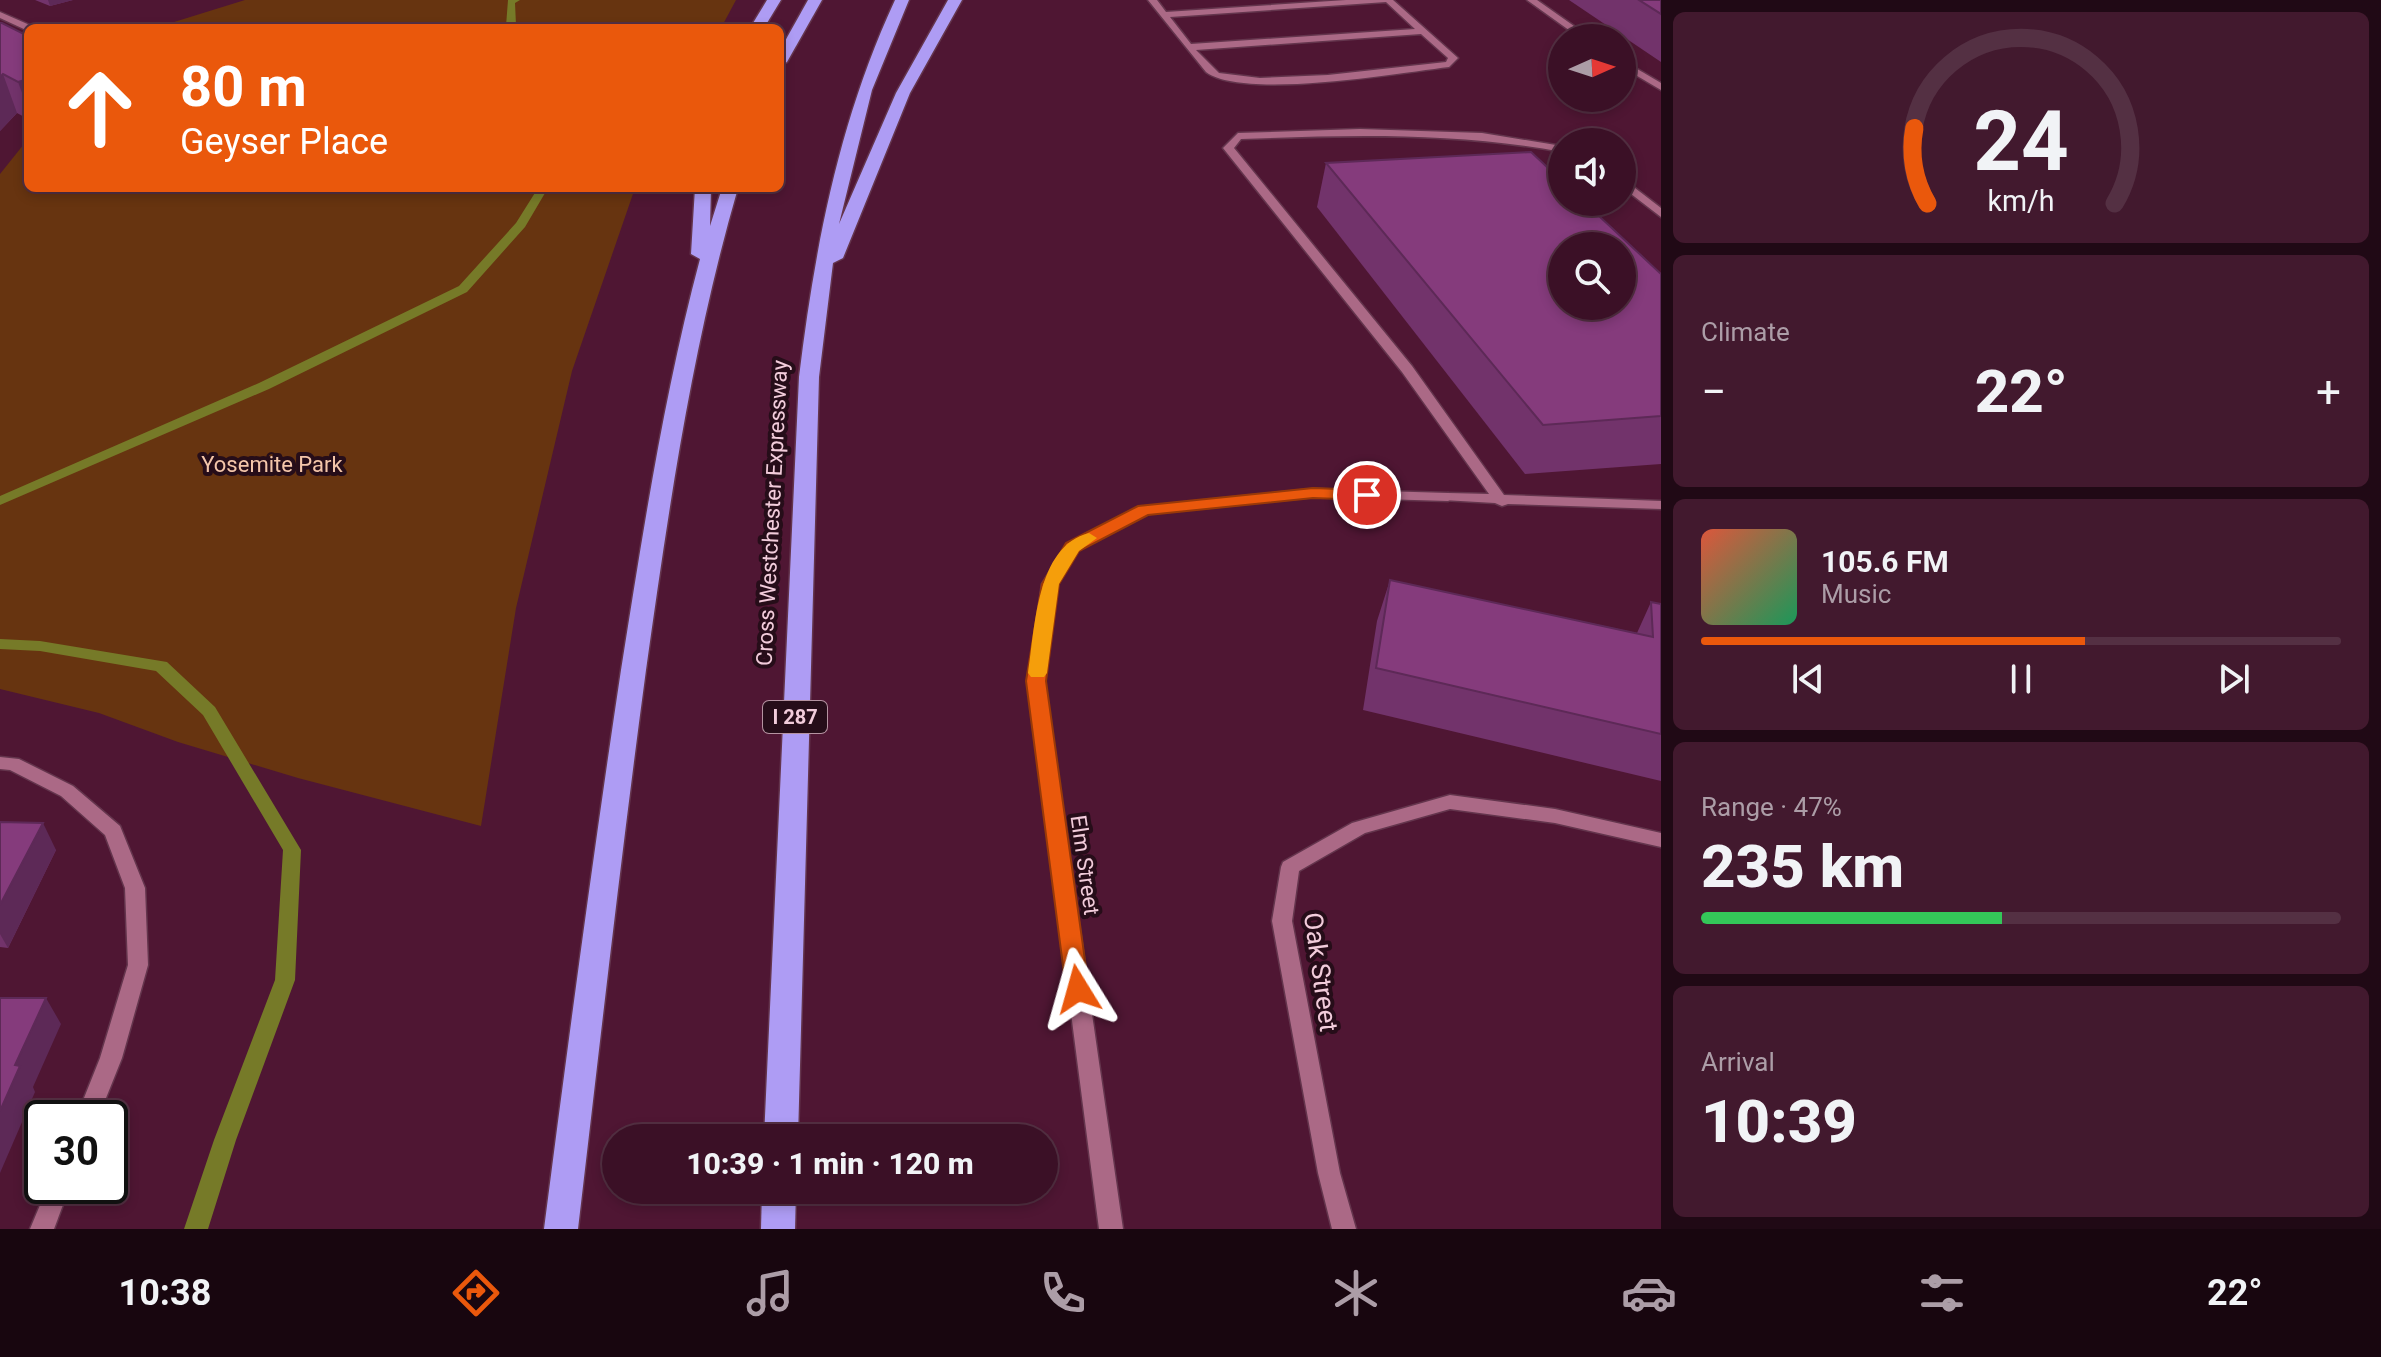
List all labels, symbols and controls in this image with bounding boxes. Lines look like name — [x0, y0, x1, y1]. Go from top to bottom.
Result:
north arrow — [1548, 24, 1636, 112]
map controls — [1548, 24, 1636, 320]
text: 80 m — [180, 54, 307, 120]
icon: ahead — [48, 56, 152, 160]
text: 24 — [1973, 92, 2069, 189]
text: Geyser Place — [180, 121, 388, 163]
button: sound — [1548, 128, 1636, 216]
text: km/h — [1987, 184, 2055, 218]
button: search — [1548, 232, 1636, 320]
text: Climate — [1701, 317, 1790, 347]
text: 22° — [1975, 356, 2068, 427]
street label: Cross Westchester Expressway — [752, 359, 793, 667]
text: − — [1701, 366, 1726, 418]
text: + — [2316, 366, 2341, 418]
park label: Yosemite Park — [201, 452, 344, 477]
pin — [1333, 461, 1401, 529]
icon: arrive — [1345, 473, 1389, 517]
text: 105.6 FM — [1821, 544, 1949, 579]
text: Music — [1821, 579, 1891, 609]
icon: previous — [1786, 657, 1830, 701]
icon: pause — [1999, 657, 2043, 701]
icon: next — [2212, 657, 2256, 701]
road number: I 287 — [763, 701, 827, 733]
text: Range · 47% — [1701, 792, 1842, 822]
street label: Elm Street — [1066, 813, 1104, 917]
text: 235 km — [1701, 831, 1904, 902]
street label: Oak Street — [1298, 910, 1344, 1034]
position arrow — [1036, 947, 1120, 1031]
text: Arrival — [1701, 1047, 1775, 1077]
text: 10:39 — [1701, 1086, 1857, 1157]
speed limit sign: 30 — [24, 1100, 128, 1204]
text: 10:39 · 1 min · 120 m — [686, 1146, 974, 1181]
icon: directions — [448, 1265, 504, 1321]
icon: music — [742, 1265, 798, 1321]
icon: phone — [1035, 1265, 1091, 1321]
icon: climate — [1328, 1265, 1384, 1321]
icon: car — [1621, 1265, 1677, 1321]
icon: filters — [1914, 1265, 1970, 1321]
text: 10:38 — [119, 1272, 211, 1314]
text: 22° — [2207, 1272, 2262, 1314]

